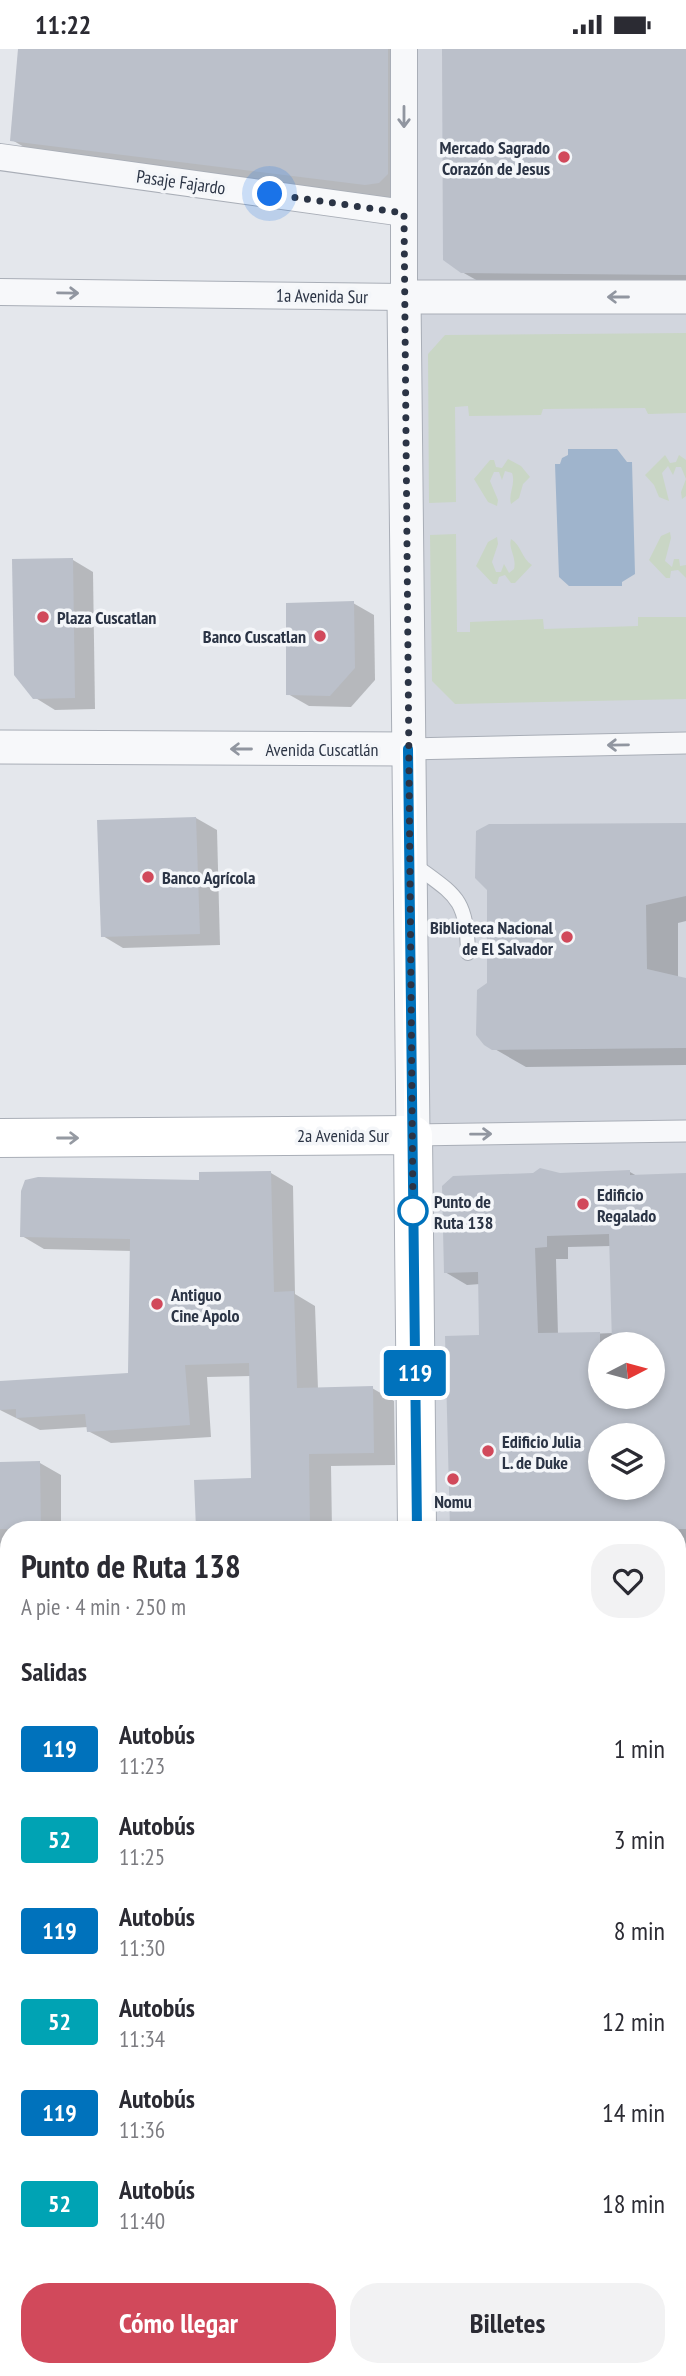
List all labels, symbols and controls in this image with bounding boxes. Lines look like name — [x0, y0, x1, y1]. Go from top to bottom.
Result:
text: 11:22 — [35, 8, 91, 41]
one-way arrow — [397, 105, 411, 128]
place label: Mercado Sagrado Corazón de Jesus — [440, 136, 550, 180]
marker: Mercado Sagrado Corazón de Jesus — [556, 149, 572, 165]
street label: Pasaje Fajardo — [135, 164, 227, 200]
your location — [252, 176, 287, 211]
street label: 1a Avenida Sur — [276, 284, 368, 308]
one-way arrow — [56, 286, 79, 300]
one-way arrow — [607, 290, 630, 304]
place label: Plaza Cuscatlan — [57, 606, 156, 629]
marker: Plaza Cuscatlan — [35, 609, 51, 625]
place label: Banco Cuscatlan — [203, 625, 306, 648]
marker: Banco Cuscatlan — [312, 628, 328, 644]
street label: Avenida Cuscatlán — [266, 738, 378, 761]
one-way arrow — [607, 738, 630, 752]
one-way arrow — [230, 742, 253, 756]
place label: Banco Agrícola — [162, 866, 255, 889]
marker: Banco Agrícola — [140, 869, 156, 885]
place label: Biblioteca Nacional de El Salvador — [430, 916, 554, 960]
marker: Biblioteca Nacional de El Salvador — [559, 929, 575, 945]
street label: 2a Avenida Sur — [297, 1124, 389, 1147]
one-way arrow — [469, 1127, 492, 1141]
one-way arrow — [56, 1131, 79, 1145]
place label: Edificio Regalado — [597, 1183, 656, 1227]
place label: Punto de Ruta 138 — [434, 1190, 493, 1234]
marker: Punto de Ruta 138 — [398, 1196, 428, 1226]
marker: Edificio Regalado — [575, 1196, 591, 1212]
place label: Antiguo Cine Apolo — [170, 1283, 240, 1327]
marker: Antiguo Cine Apolo — [149, 1296, 165, 1312]
north arrow — [588, 1332, 665, 1409]
map controls — [588, 1332, 665, 1500]
line badge: 119 — [375, 1350, 455, 1396]
text: 119 — [398, 1357, 432, 1388]
button: layers — [588, 1423, 665, 1500]
place label: Edificio Julia L. de Duke — [502, 1430, 581, 1474]
marker: Edificio Julia L. de Duke — [480, 1443, 496, 1459]
marker: Nomu — [445, 1471, 461, 1487]
place label: Nomu — [434, 1490, 472, 1513]
text: Punto de Ruta 138 — [21, 1544, 241, 1587]
button: heart — [591, 1544, 665, 1618]
text: A pie · 4 min · 250 m — [21, 1592, 186, 1621]
text: Salidas — [21, 1655, 87, 1688]
text: Autobús — [119, 1718, 195, 1751]
text: 1 min — [614, 1732, 665, 1765]
text: 119 — [42, 1733, 77, 1764]
text: 11:23 — [119, 1751, 165, 1780]
text: Autobús — [119, 1809, 195, 1842]
text: 3 min — [614, 1823, 665, 1856]
text: 52 — [48, 1824, 71, 1855]
text: 11:25 — [119, 1842, 165, 1871]
text: Autobús — [119, 1900, 195, 1933]
text: 8 min — [614, 1914, 665, 1947]
text: 119 — [42, 1915, 77, 1946]
text: 11:30 — [119, 1933, 165, 1962]
text: Autobús — [119, 1991, 195, 2024]
text: 12 min — [602, 2005, 665, 2038]
text: 52 — [48, 2006, 71, 2037]
text: 11:34 — [119, 2024, 165, 2053]
text: Autobús — [119, 2082, 195, 2115]
text: 14 min — [602, 2096, 665, 2129]
text: 119 — [42, 2097, 77, 2128]
text: 11:36 — [119, 2115, 165, 2144]
text: Autobús — [119, 2173, 195, 2206]
text: 18 min — [602, 2187, 665, 2220]
text: 52 — [48, 2188, 71, 2219]
text: 11:40 — [119, 2206, 165, 2235]
button: Cómo llegar — [21, 2283, 336, 2363]
button: Billetes — [350, 2283, 665, 2363]

